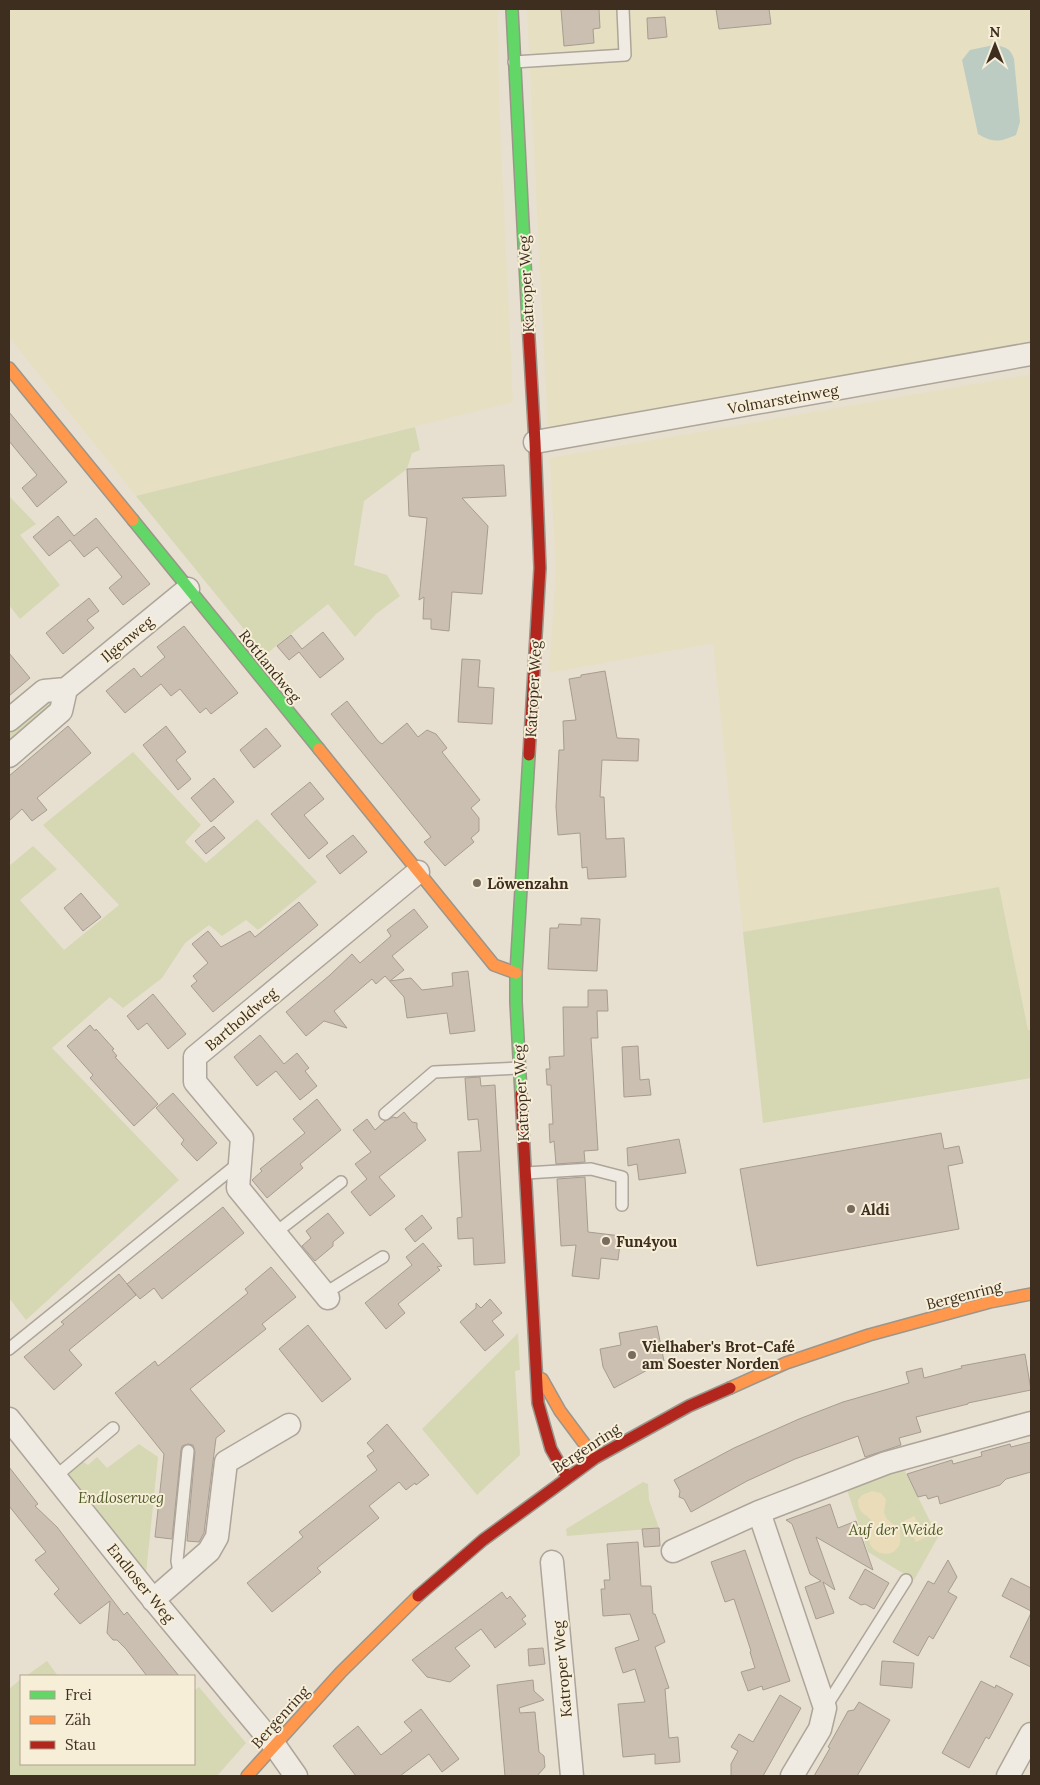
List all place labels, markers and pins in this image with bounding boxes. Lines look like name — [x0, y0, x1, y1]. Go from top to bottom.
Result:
place label: Löwenzahn — [487, 874, 569, 893]
marker: Löwenzahn — [471, 877, 483, 889]
place label: Aldi — [861, 1200, 890, 1219]
marker: Aldi — [845, 1203, 857, 1215]
place label: Fun4you — [616, 1232, 677, 1251]
marker: Fun4you — [600, 1235, 612, 1247]
place label: Vielhaber's Brot-Café am Soester Norden — [642, 1337, 795, 1373]
marker: Vielhaber's Brot-Café am Soester Norden — [626, 1349, 638, 1361]

